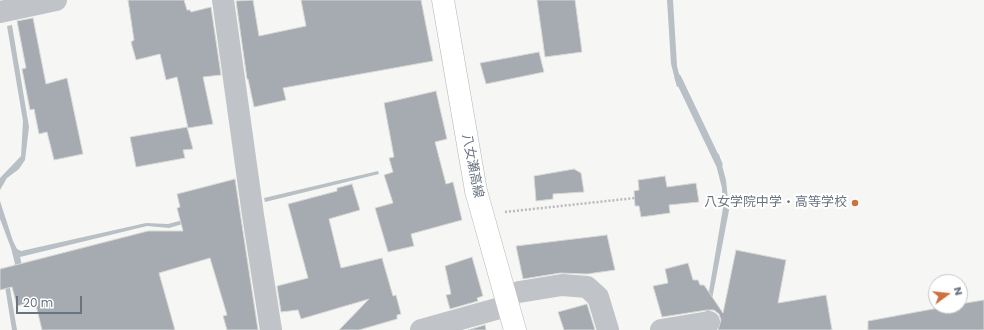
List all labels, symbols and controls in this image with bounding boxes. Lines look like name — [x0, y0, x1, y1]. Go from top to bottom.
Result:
street label: 八女瀬高線 — [458, 133, 486, 199]
place label: 八女学院中学・高等学校 — [704, 195, 847, 211]
marker: 八女学院中学・高等学校 — [850, 198, 860, 208]
north arrow — [928, 274, 968, 314]
text: N — [950, 285, 967, 297]
scale bar — [18, 288, 84, 314]
text: 20 m — [23, 294, 53, 311]

